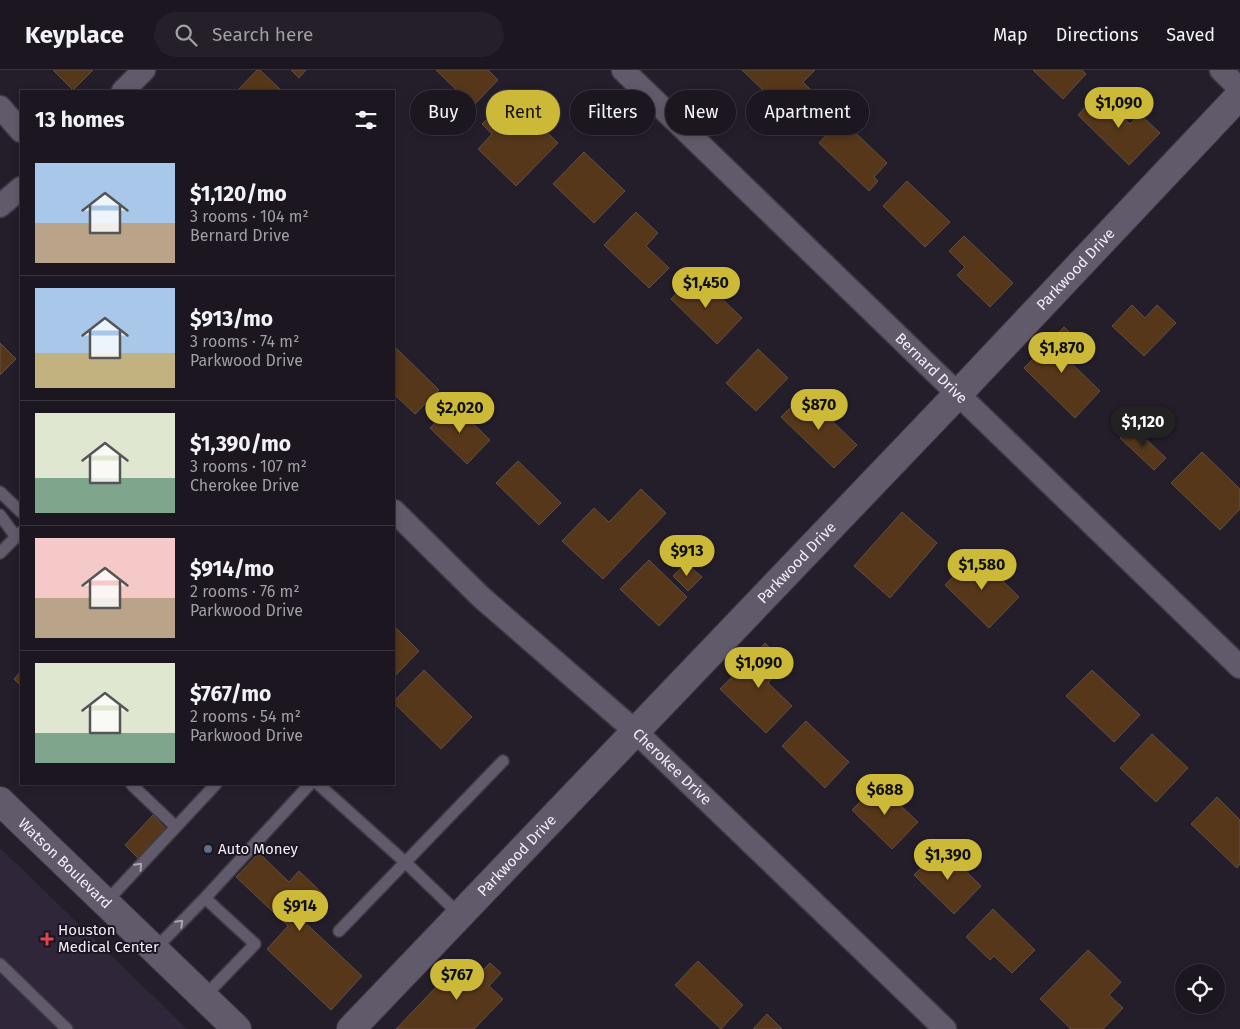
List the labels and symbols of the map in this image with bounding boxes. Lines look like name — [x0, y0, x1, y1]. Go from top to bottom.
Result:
pin: $1,090 — [1078, 87, 1160, 129]
street label: Parkwood Drive — [1033, 224, 1119, 314]
pin: $1,450 — [665, 266, 747, 309]
street label: Bernard Drive — [891, 329, 971, 407]
pin: $1,870 — [1021, 332, 1103, 374]
pin: $870 — [789, 388, 849, 431]
pin: $2,020 — [419, 392, 501, 434]
pin: $1,120 — [1102, 406, 1184, 448]
street label: Parkwood Drive — [754, 518, 840, 607]
pin: $913 — [657, 534, 717, 577]
pin: $1,580 — [941, 548, 1023, 591]
pin: $1,090 — [718, 646, 800, 689]
street label: Cherokee Drive — [629, 725, 715, 809]
pin: $688 — [855, 774, 915, 816]
street label: Parkwood Drive — [474, 811, 560, 900]
street label: Watson Boulevard — [14, 814, 115, 912]
pin: $1,390 — [907, 838, 989, 881]
place label: Auto Money — [218, 840, 299, 858]
marker: Auto Money — [202, 843, 214, 855]
one-way arrow — [133, 863, 142, 872]
pin: $914 — [270, 890, 330, 932]
one-way arrow — [174, 920, 183, 929]
place label: Houston Medical Center — [58, 921, 159, 956]
marker: Houston Medical Center — [40, 932, 54, 946]
pin: $767 — [427, 958, 487, 1001]

